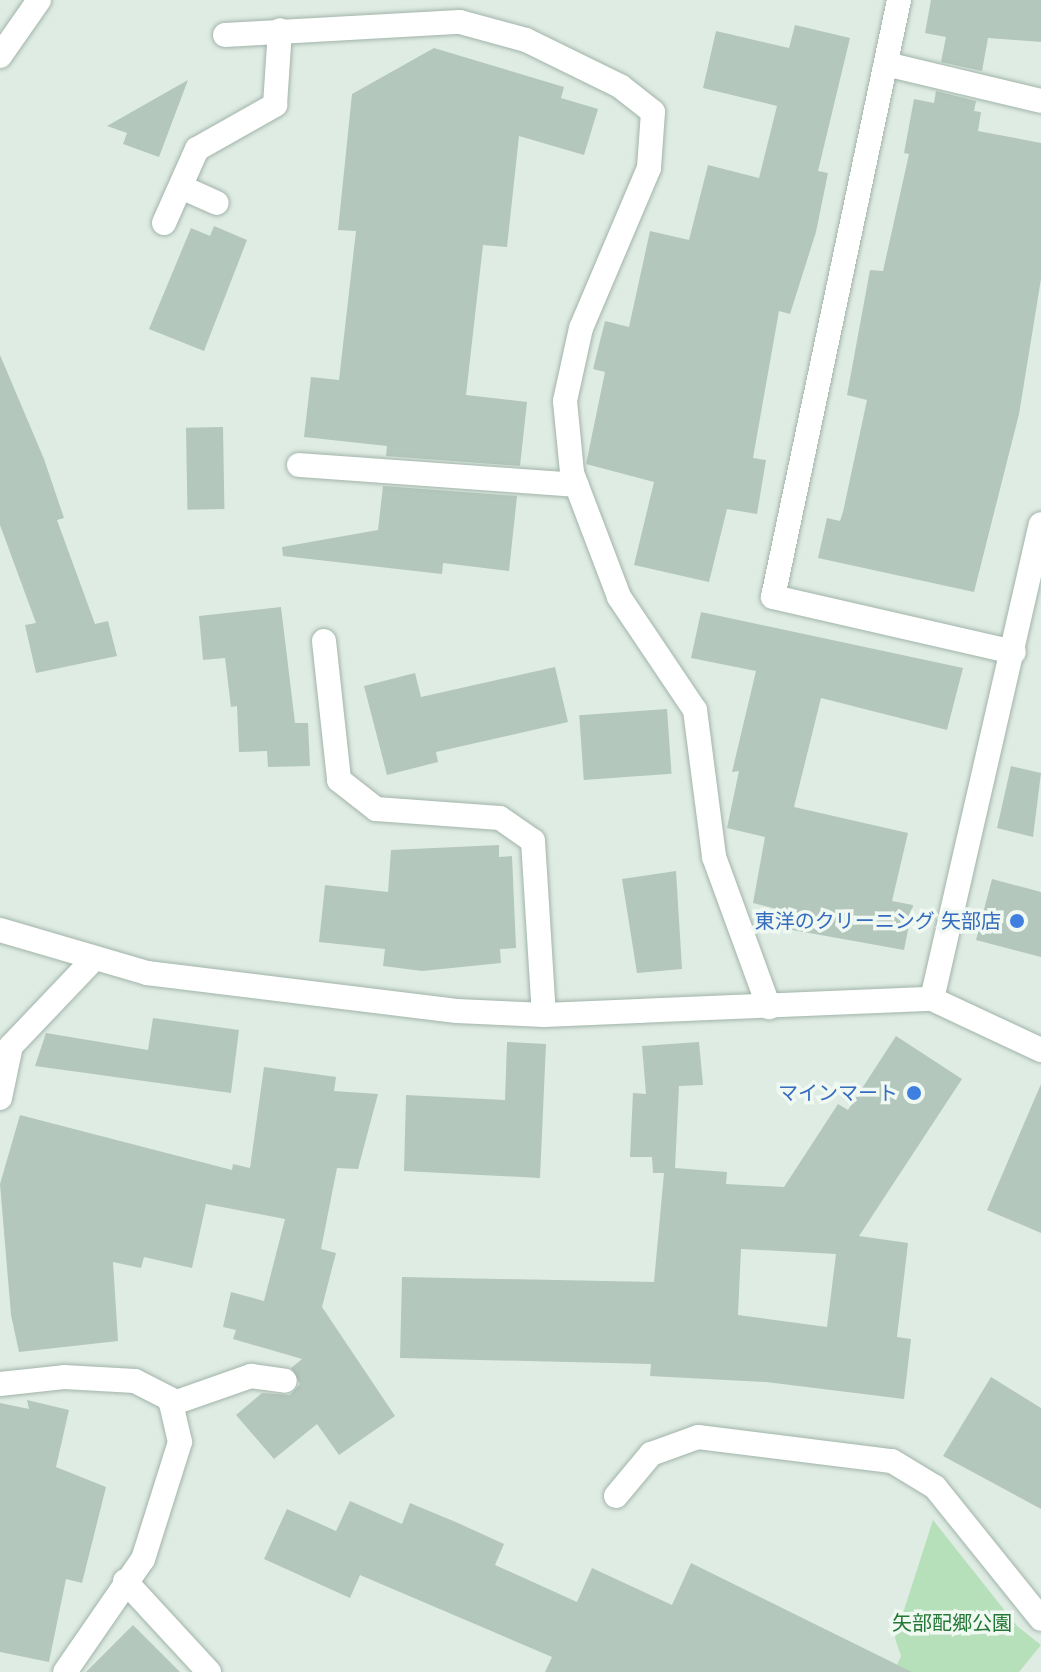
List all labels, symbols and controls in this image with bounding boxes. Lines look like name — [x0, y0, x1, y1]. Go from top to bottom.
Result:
place label: 東洋のクリーニング 矢部店 — [755, 909, 1001, 933]
marker: 東洋のクリーニング 矢部店 — [1008, 912, 1026, 930]
place label: マインマート — [778, 1081, 898, 1105]
marker: マインマート — [905, 1084, 923, 1102]
park label: 矢部配郷公園 — [892, 1611, 1012, 1635]

